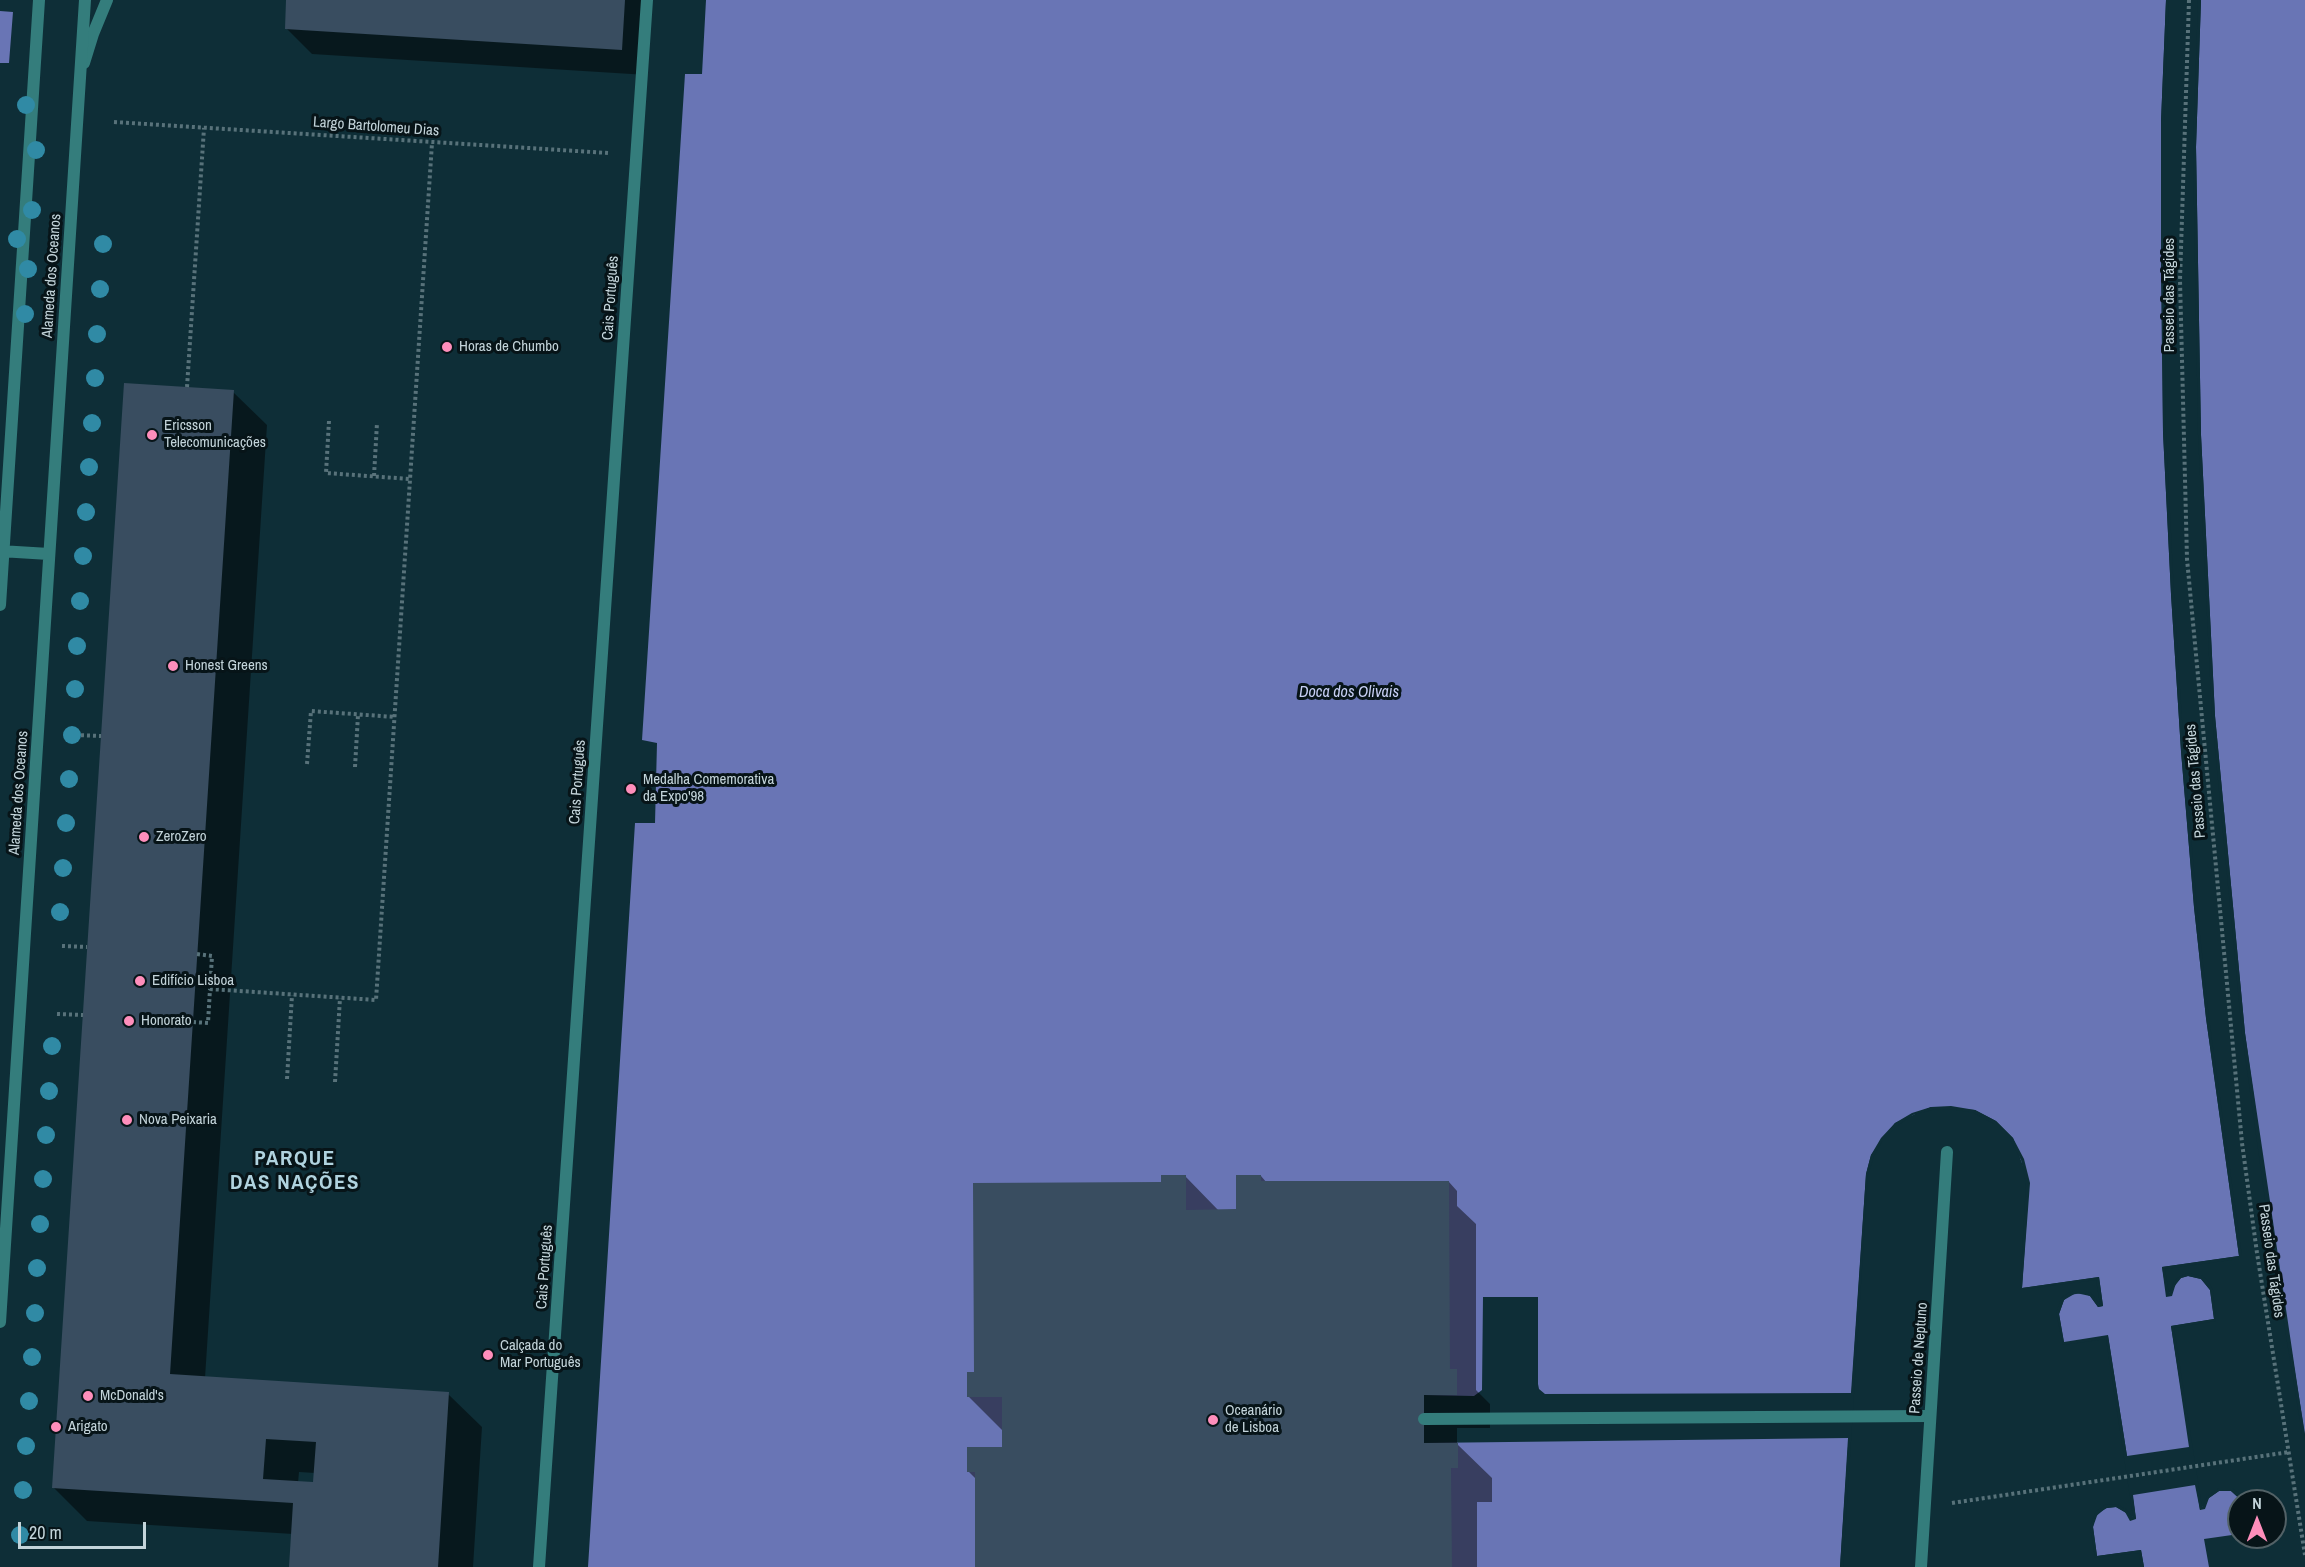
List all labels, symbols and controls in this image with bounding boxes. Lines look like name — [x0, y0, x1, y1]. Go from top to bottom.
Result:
street label: Largo Bartolomeu Dias — [312, 114, 440, 140]
street label: Alameda dos Oceanos — [39, 213, 65, 339]
street label: Passeio das Tágides — [2161, 238, 2179, 352]
street label: Cais Português — [599, 255, 623, 341]
place label: Horas de Chumbo — [459, 338, 559, 356]
marker: Horas de Chumbo — [440, 340, 454, 354]
place label: Ericsson Telecomunicações — [164, 417, 266, 452]
marker: Ericsson Telecomunicações — [145, 428, 159, 442]
place label: Honest Greens — [185, 657, 268, 675]
marker: Honest Greens — [166, 659, 180, 673]
water label: Doca dos Olivais — [1299, 683, 1399, 703]
street label: Passeio das Tágides — [2182, 723, 2210, 839]
street label: Alameda dos Oceanos — [6, 730, 32, 856]
street label: Cais Português — [566, 739, 590, 825]
place label: Medalha Comemorativa da Expo'98 — [643, 771, 774, 806]
marker: Medalha Comemorativa da Expo'98 — [624, 782, 638, 796]
place label: ZeroZero — [156, 828, 207, 846]
marker: ZeroZero — [137, 830, 151, 844]
place label: Edifício Lisboa — [152, 972, 234, 990]
marker: Edifício Lisboa — [133, 974, 147, 988]
place label: Honorato — [141, 1012, 192, 1030]
marker: Honorato — [122, 1014, 136, 1028]
place label: Nova Peixaria — [139, 1111, 217, 1129]
marker: Nova Peixaria — [120, 1113, 134, 1127]
district label: PARQUE DAS NAÇÕES — [230, 1146, 360, 1196]
street label: Passeio das Tágides — [2254, 1203, 2288, 1319]
street label: Cais Português — [533, 1224, 557, 1310]
street label: Passeio de Neptuno — [1906, 1302, 1932, 1414]
place label: Calçada do Mar Português — [500, 1337, 581, 1372]
marker: Calçada do Mar Português — [481, 1348, 495, 1362]
place label: McDonald's — [100, 1387, 164, 1405]
marker: McDonald's — [81, 1389, 95, 1403]
place label: Oceanário de Lisboa — [1225, 1402, 1282, 1437]
marker: Oceanário de Lisboa — [1206, 1413, 1220, 1427]
place label: Arigato — [68, 1418, 108, 1436]
marker: Arigato — [49, 1420, 63, 1434]
north arrow — [2227, 1489, 2287, 1549]
text: N — [2252, 1492, 2262, 1514]
scale bar — [21, 1510, 148, 1548]
text: 20 m — [29, 1520, 62, 1545]

